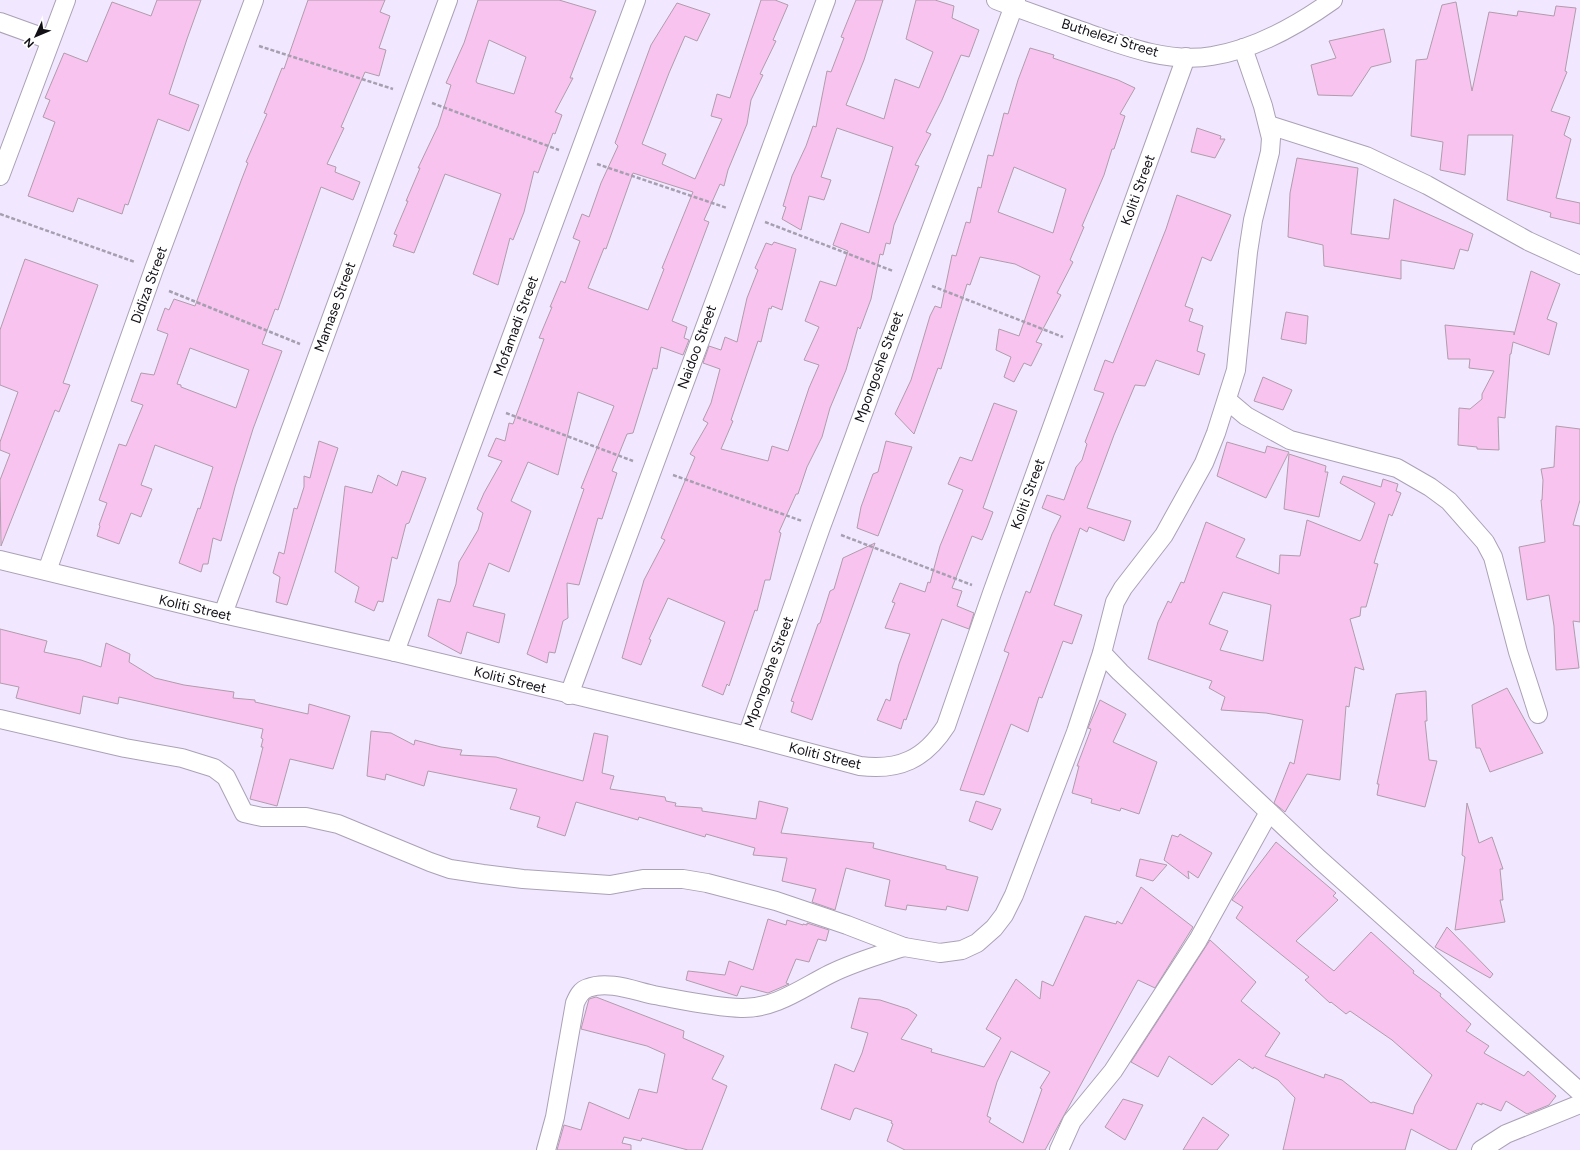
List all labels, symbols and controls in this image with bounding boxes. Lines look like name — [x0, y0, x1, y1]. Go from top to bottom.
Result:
street label: Buthelezi Street — [1059, 15, 1161, 61]
north arrow — [16, 16, 56, 56]
text: N — [22, 35, 37, 50]
street label: Koliti Street — [1117, 152, 1159, 228]
street label: Didiza Street — [127, 244, 171, 326]
street label: Mamase Street — [311, 260, 359, 354]
street label: Mofamadi Street — [490, 274, 542, 378]
street label: Naidoo Street — [674, 303, 720, 391]
street label: Mpongoshe Street — [851, 309, 907, 425]
street label: Koliti Street — [1007, 456, 1049, 532]
street label: Koliti Street — [157, 591, 233, 625]
street label: Mpongoshe Street — [741, 614, 797, 730]
street label: Koliti Street — [472, 663, 548, 697]
street label: Koliti Street — [787, 739, 863, 773]

